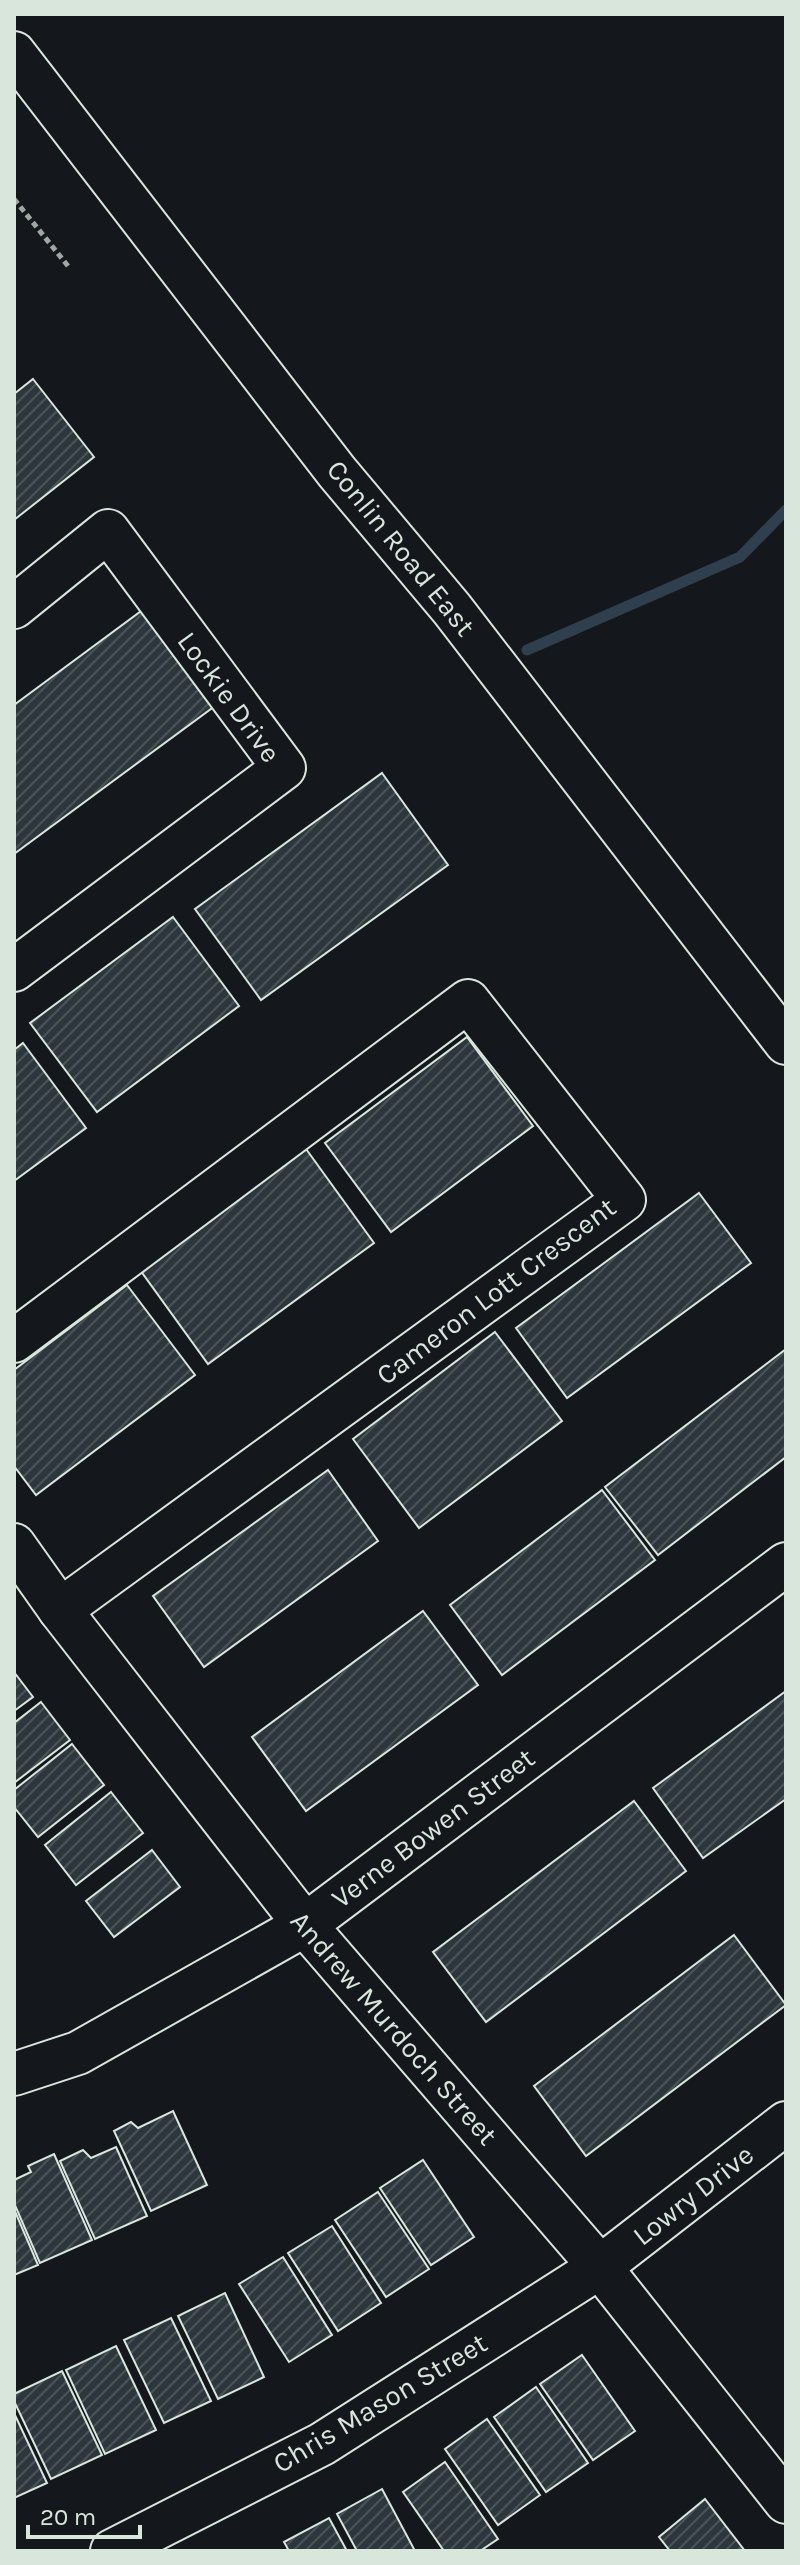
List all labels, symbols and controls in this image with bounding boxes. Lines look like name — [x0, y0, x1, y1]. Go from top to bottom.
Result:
street label: Conlin Road East — [320, 453, 482, 643]
street label: Lockie Drive — [171, 625, 287, 769]
street label: Cameron Lott Crescent — [370, 1190, 622, 1392]
street label: Verne Bowen Street — [325, 1741, 541, 1915]
street label: Andrew Murdoch Street — [284, 1905, 504, 2151]
street label: Lowry Drive — [626, 2138, 760, 2252]
street label: Chris Mason Street — [267, 2326, 493, 2480]
scale bar — [28, 2489, 140, 2539]
text: 20 m — [40, 2503, 96, 2531]

